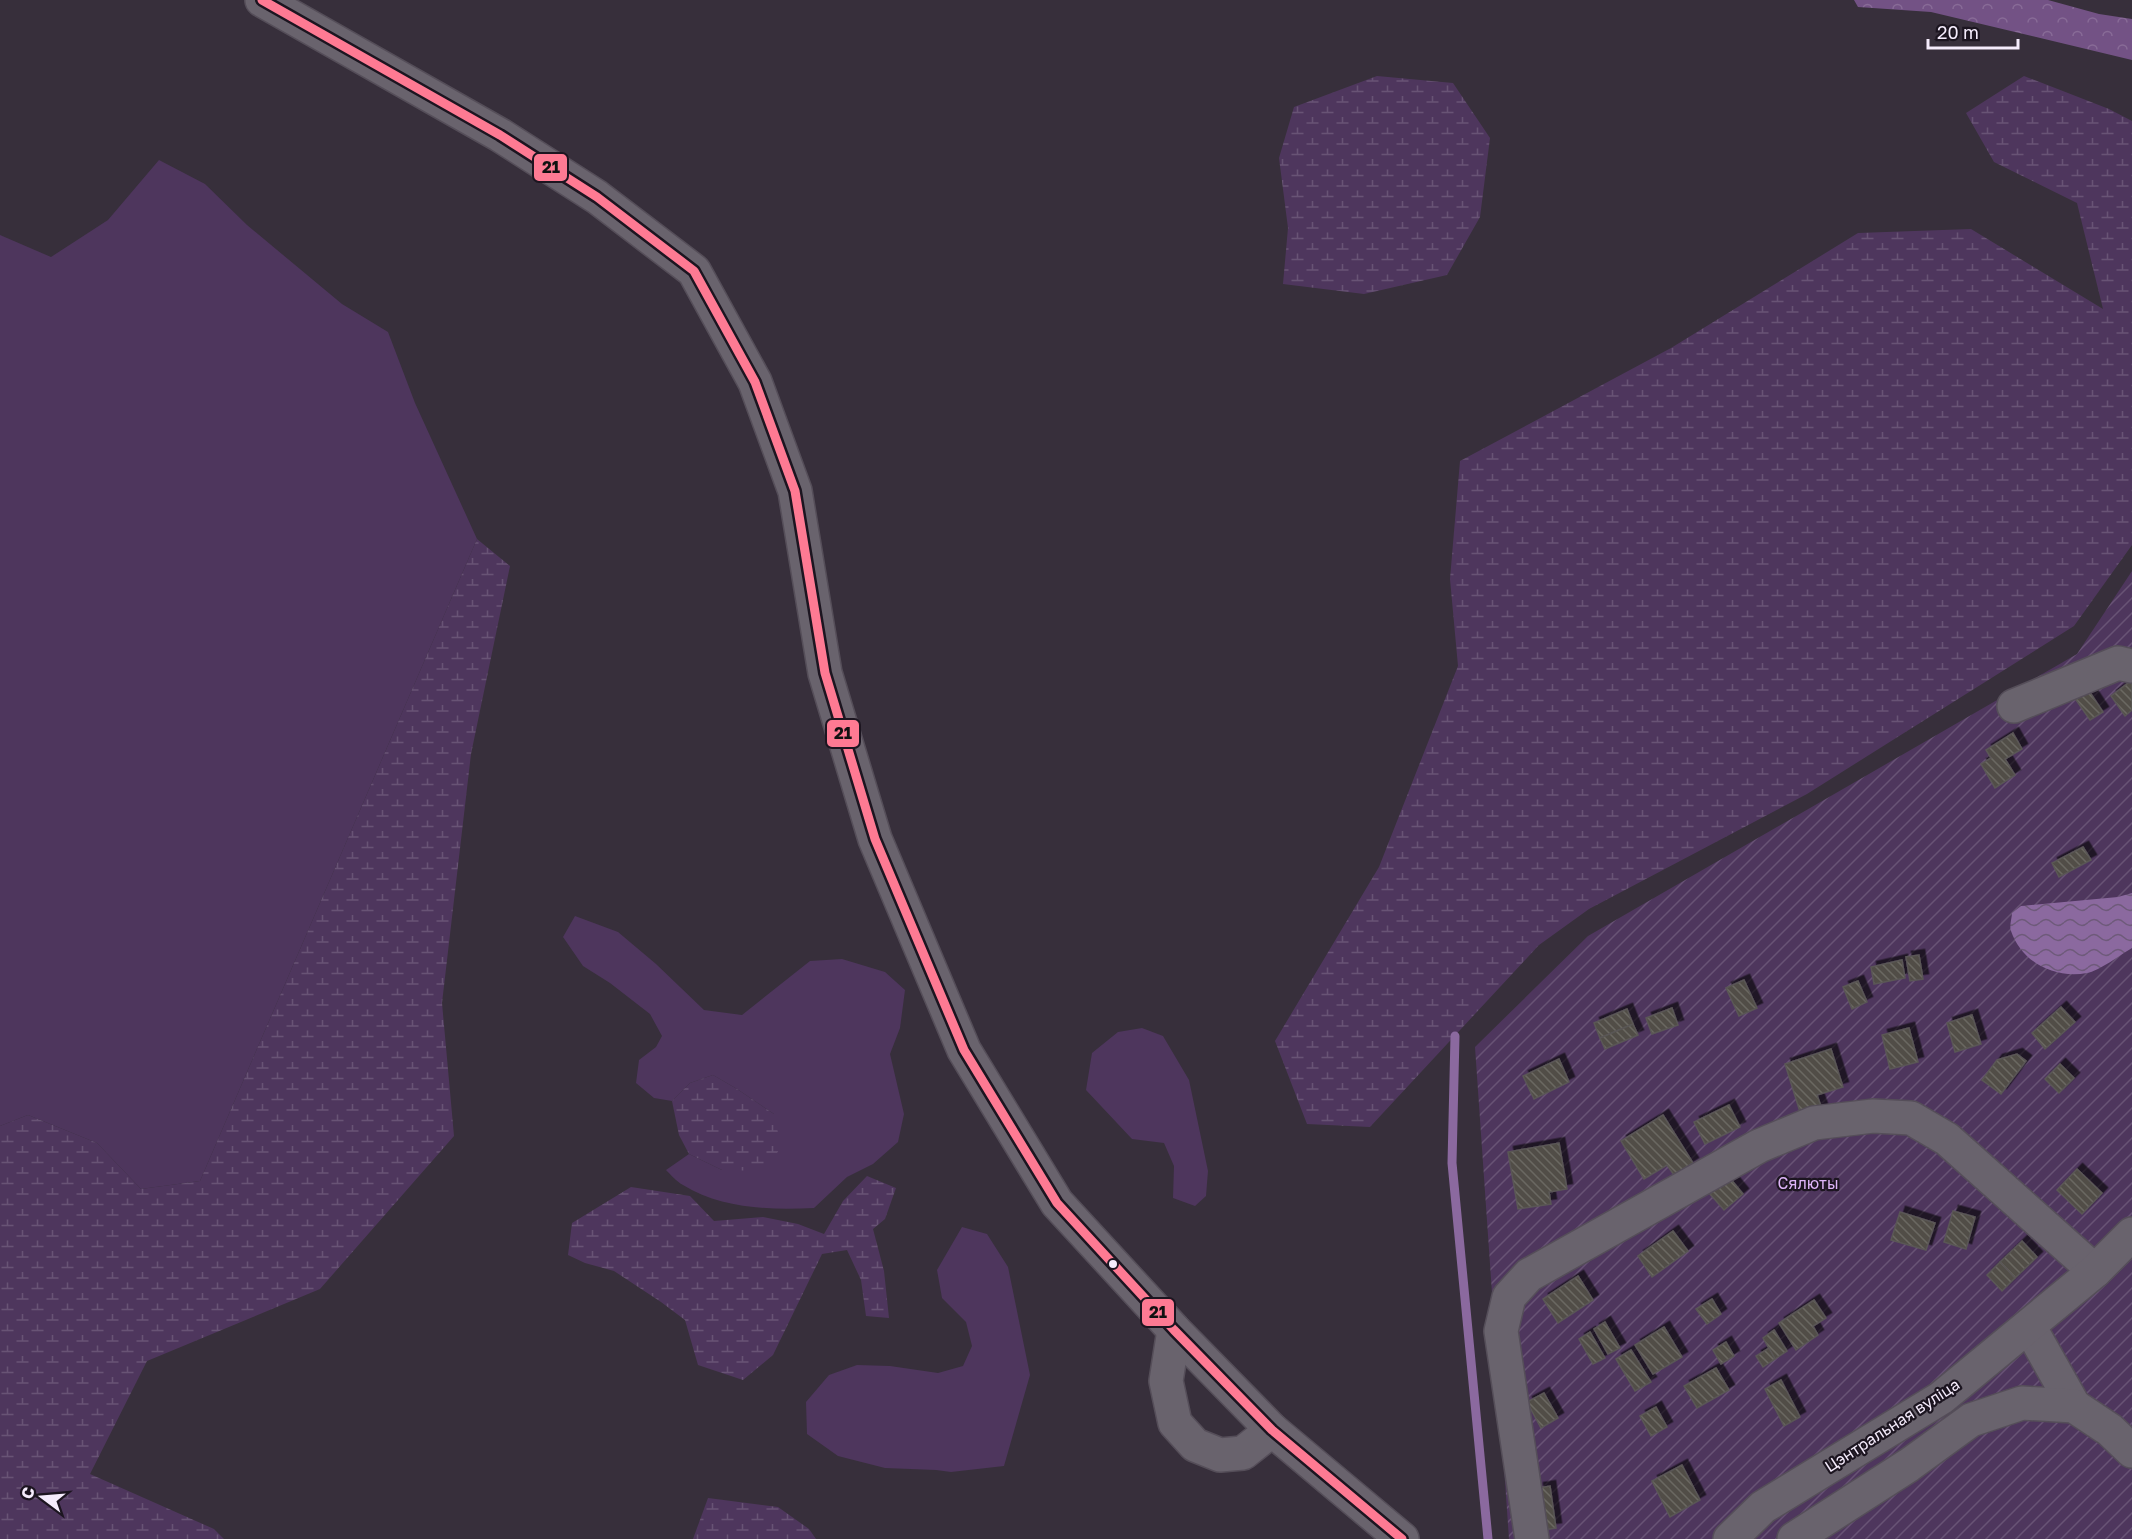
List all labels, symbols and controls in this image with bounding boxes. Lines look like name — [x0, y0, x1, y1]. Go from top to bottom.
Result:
scale bar — [1928, 12, 2018, 50]
text: 20 m — [1937, 21, 1979, 43]
line badge: 21 — [533, 153, 568, 182]
text: 21 — [542, 157, 560, 177]
line badge: 21 — [826, 719, 860, 748]
text: 21 — [834, 723, 852, 743]
park label: Сялюты — [1777, 1173, 1839, 1193]
unlabelled marker — [1107, 1258, 1119, 1270]
line badge: 21 — [1141, 1298, 1175, 1327]
text: 21 — [1149, 1302, 1167, 1322]
street label: Цэнтральная вуліца — [1821, 1374, 1963, 1476]
north arrow — [12, 1467, 72, 1527]
text: С — [16, 1485, 39, 1501]

